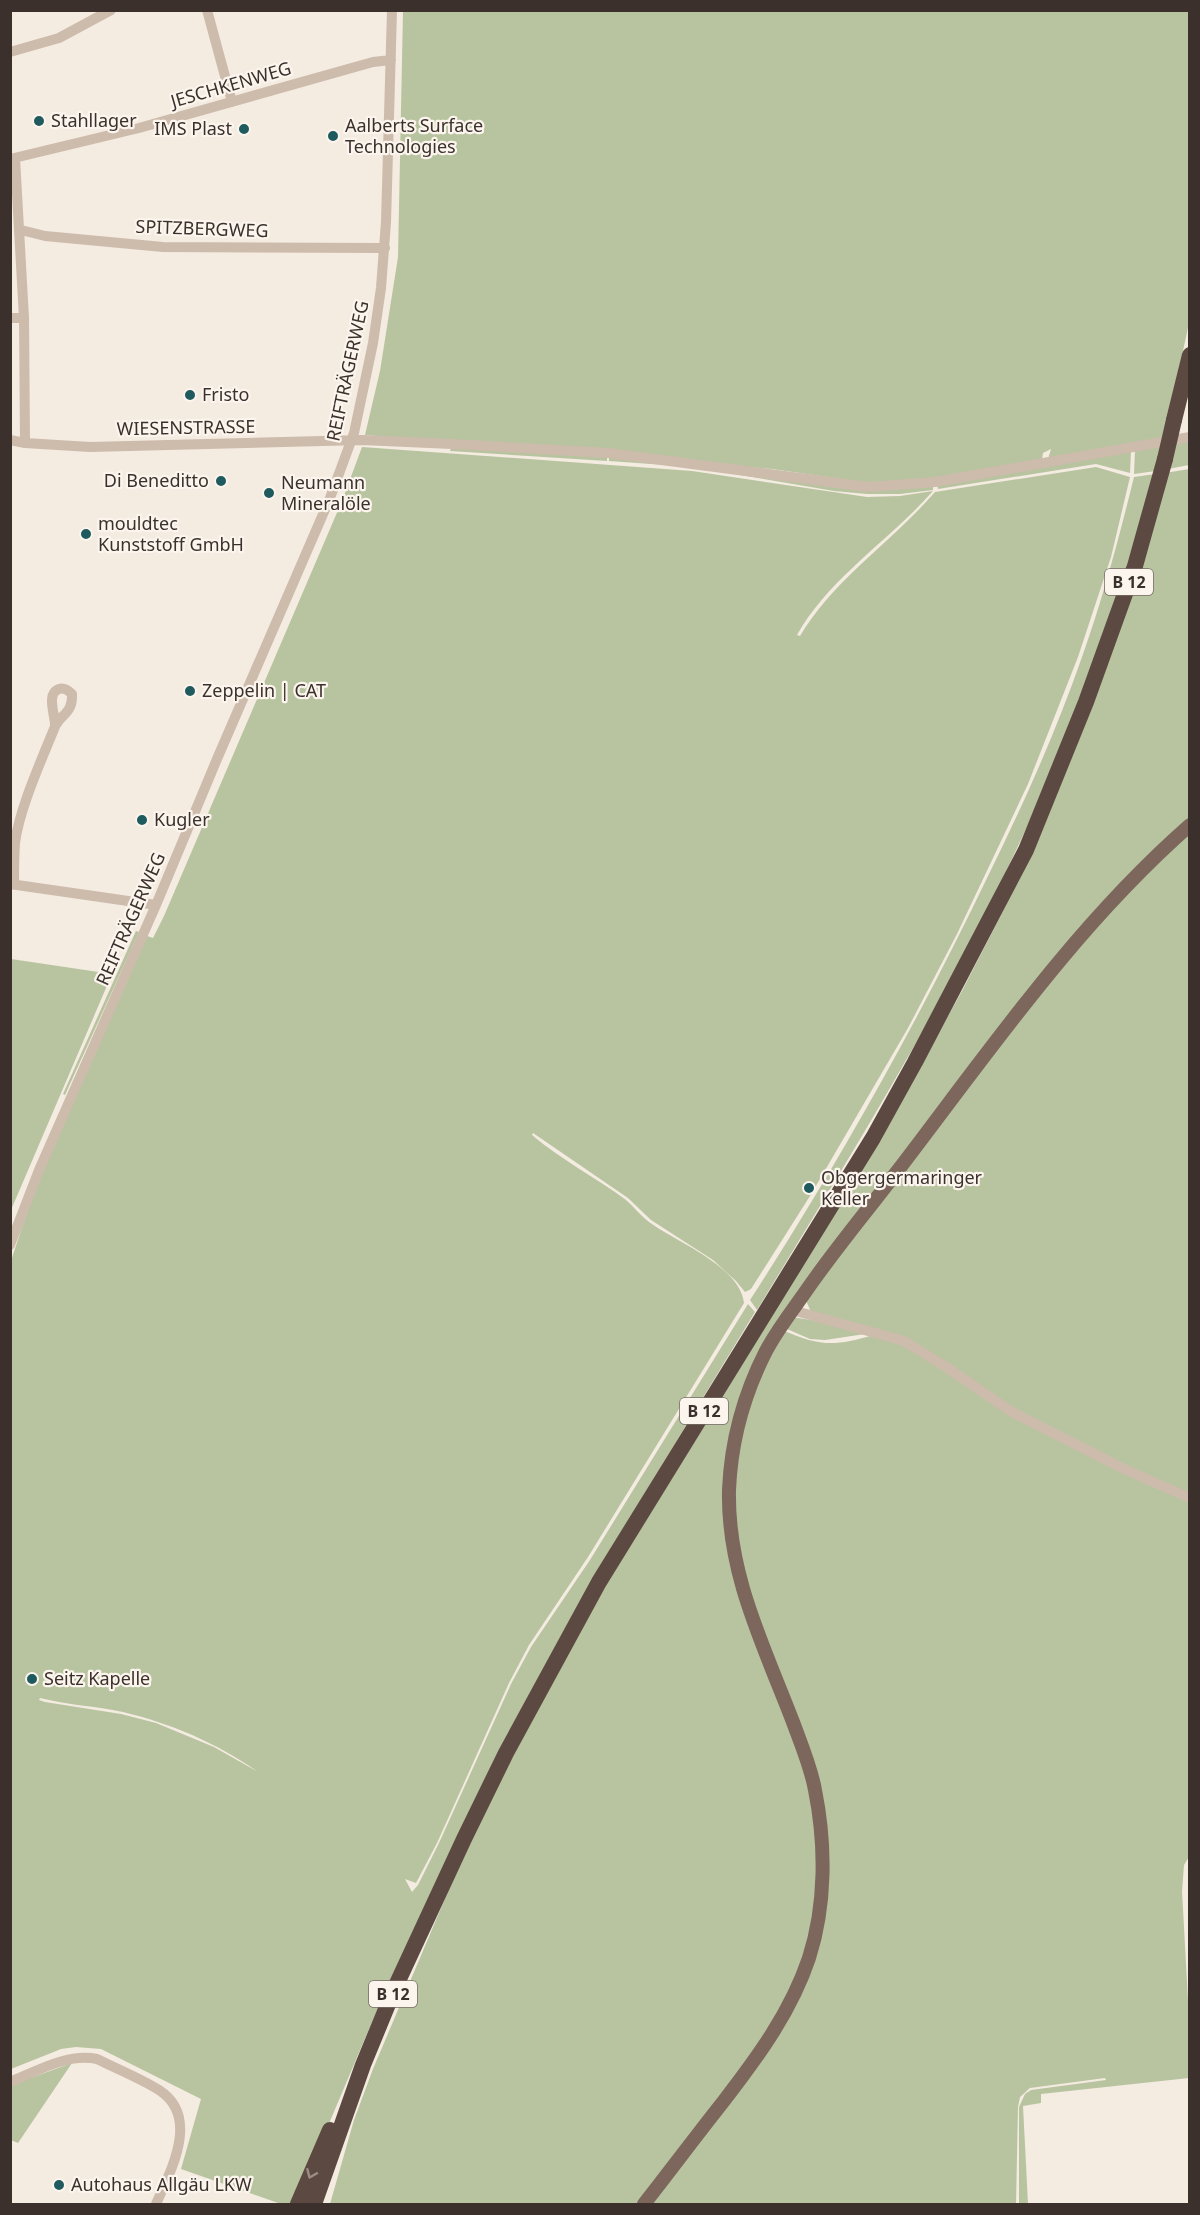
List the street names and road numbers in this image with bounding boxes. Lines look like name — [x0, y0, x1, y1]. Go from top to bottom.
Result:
street label: JESCHKENWEG — [166, 55, 294, 113]
street label: SPITZBERGWEG — [135, 214, 269, 242]
street label: REIFTRÄGERWEG — [320, 298, 374, 443]
street label: WIESENSTRASSE — [116, 414, 256, 440]
road number: B 12 — [1105, 569, 1153, 595]
street label: REIFTRÄGERWEG — [90, 848, 170, 989]
road number: B 12 — [680, 1398, 728, 1424]
road number: B 12 — [369, 1981, 417, 2007]

